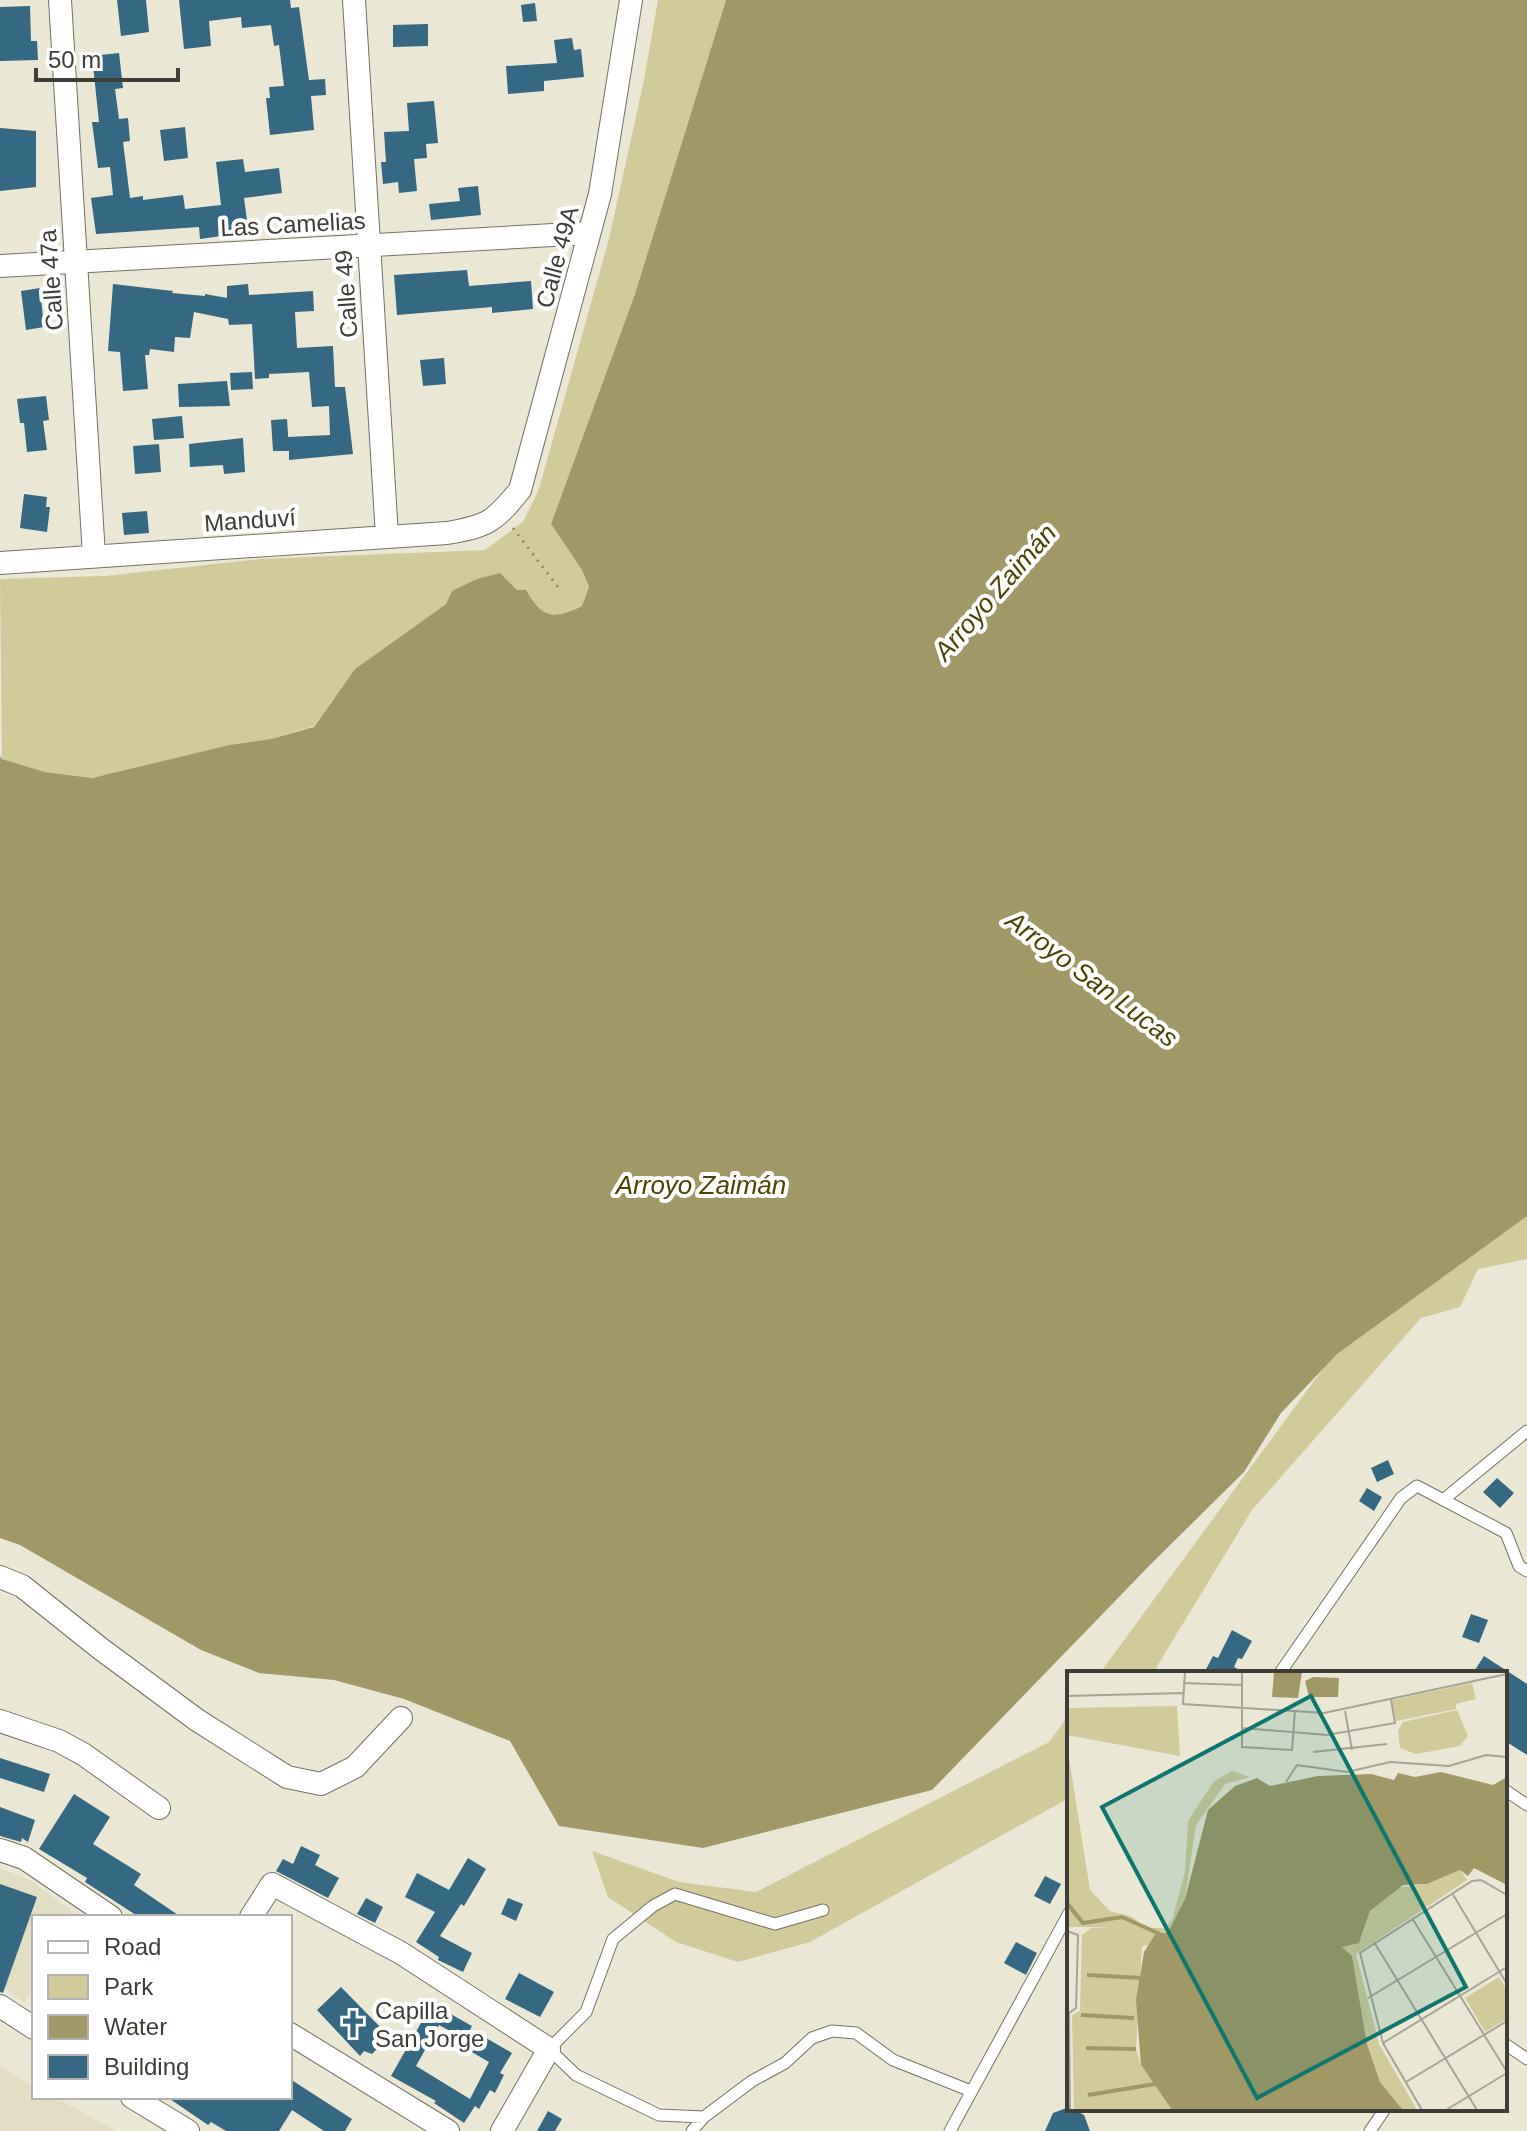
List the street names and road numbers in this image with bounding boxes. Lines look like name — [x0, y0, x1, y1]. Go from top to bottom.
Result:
street label: Calle 49A — [530, 203, 584, 311]
street label: Las Camelias — [220, 207, 366, 241]
street label: Calle 47a — [34, 228, 68, 332]
street label: Calle 49 — [329, 249, 363, 339]
street label: Manduví — [203, 503, 297, 537]

